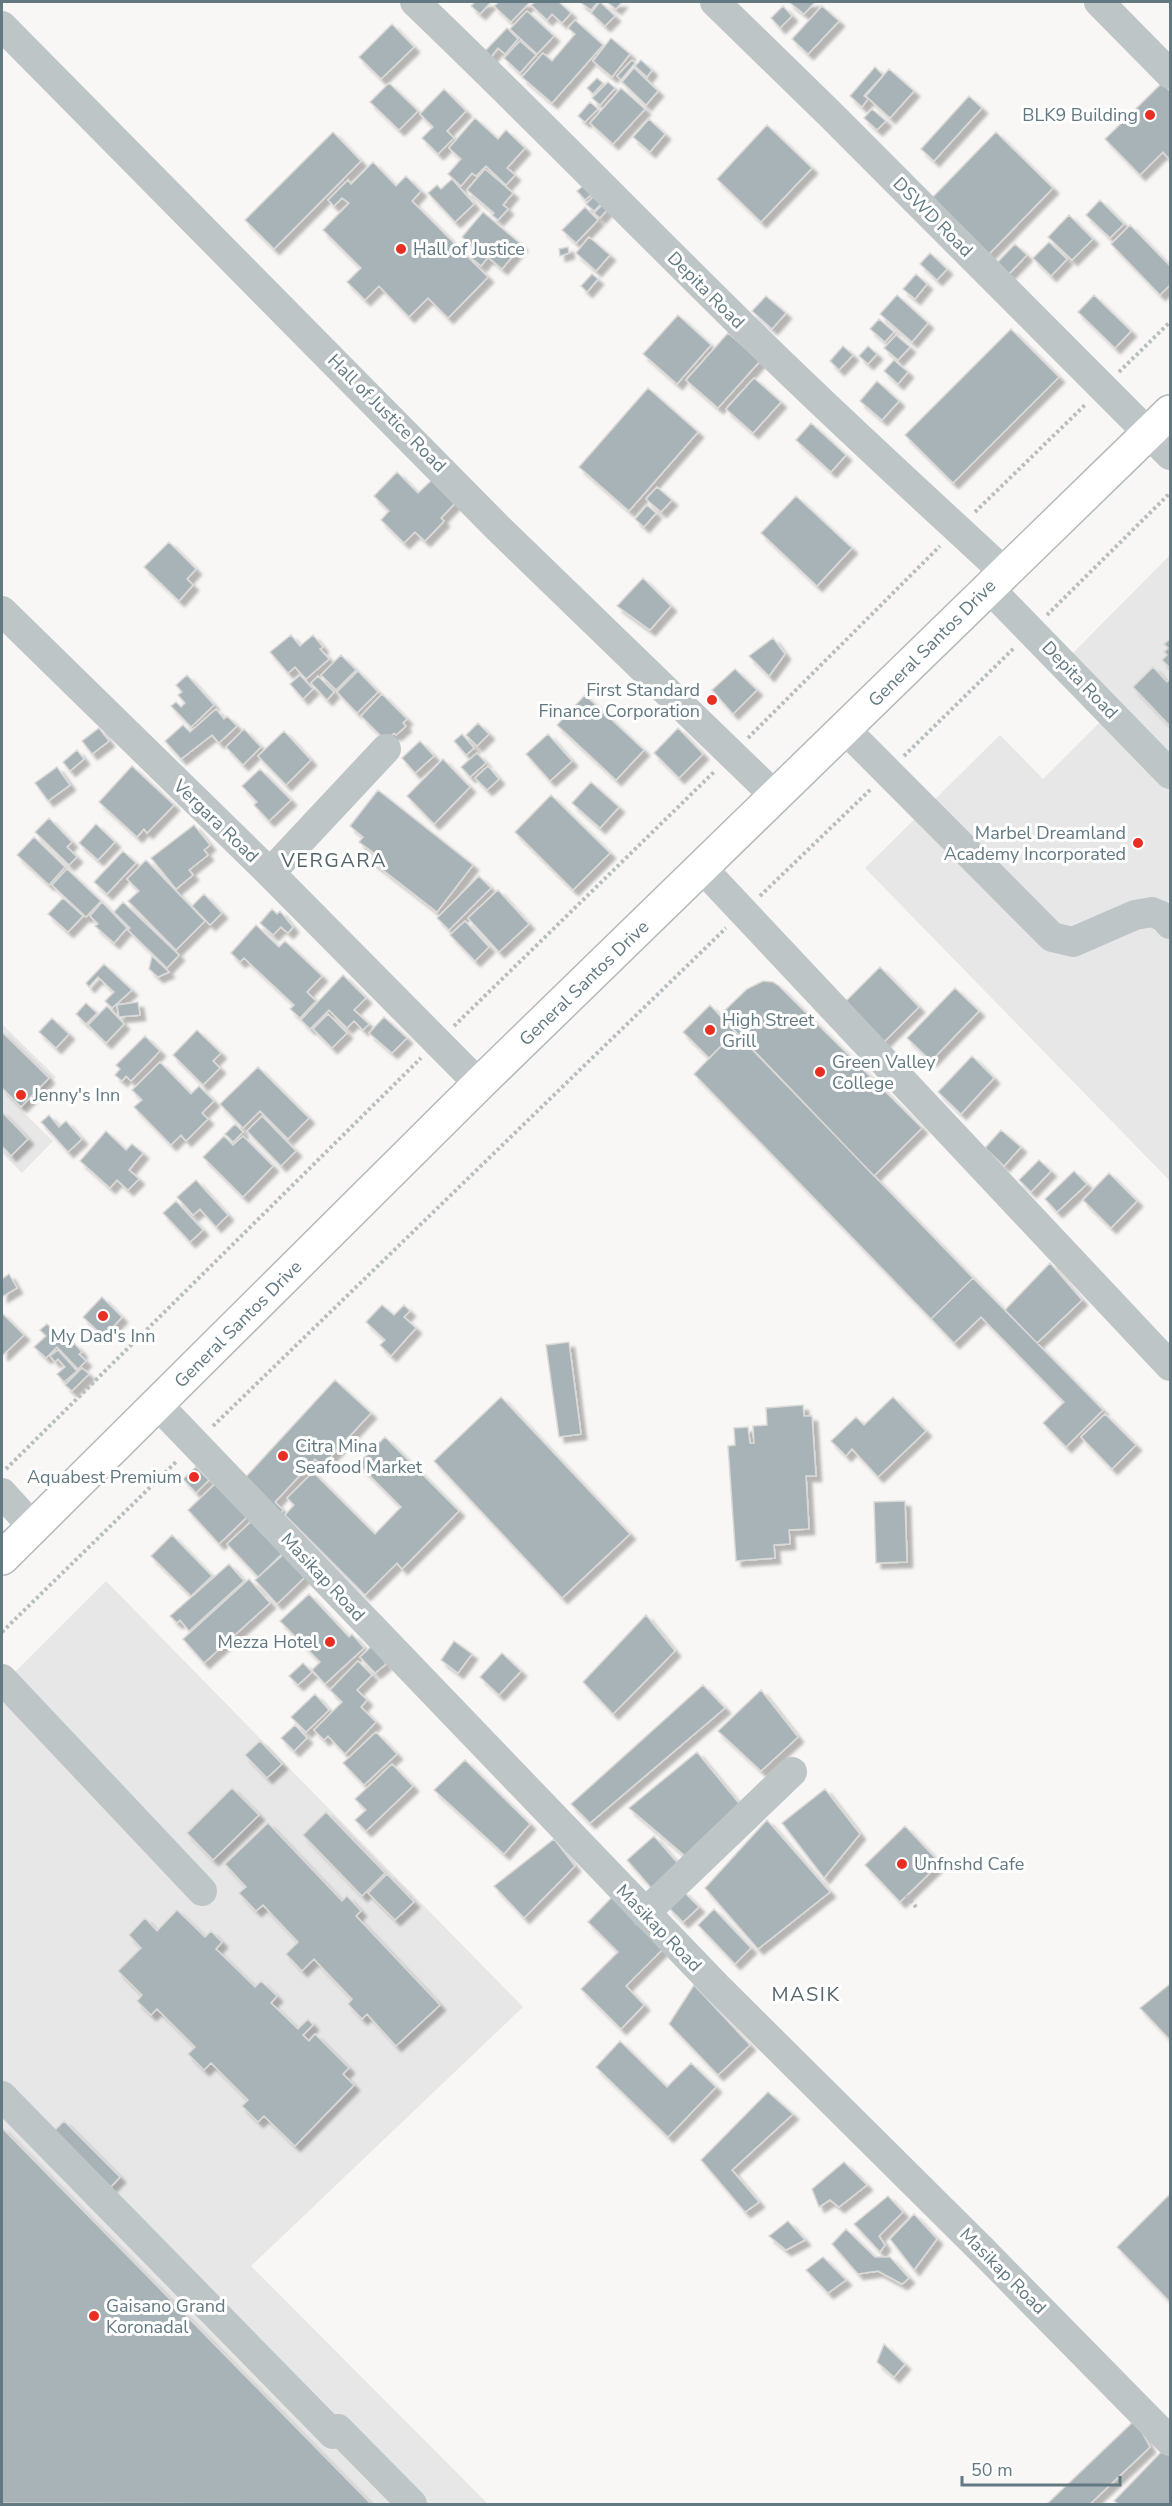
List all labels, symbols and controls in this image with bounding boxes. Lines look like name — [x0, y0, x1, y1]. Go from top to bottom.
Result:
place label: BLK9 Building — [1022, 103, 1138, 127]
marker: BLK9 Building — [1143, 108, 1157, 122]
street label: DSWD Road — [888, 172, 978, 262]
place label: Hall of Justice — [413, 237, 525, 261]
marker: Hall of Justice — [394, 242, 408, 256]
street label: Depita Road — [662, 246, 750, 334]
street label: Hall of Justice Road — [323, 349, 451, 477]
street label: General Santos Drive — [863, 574, 1001, 712]
street label: Depita Road — [1037, 636, 1123, 724]
place label: First Standard Finance Corporation — [539, 678, 700, 723]
marker: First Standard Finance Corporation — [705, 693, 719, 707]
street label: Vergara Road — [167, 774, 264, 868]
place label: Marbel Dreamland Academy Incorporated — [944, 821, 1126, 866]
marker: Marbel Dreamland Academy Incorporated — [1131, 836, 1145, 850]
district label: VERGARA — [280, 847, 387, 874]
street label: General Santos Drive — [514, 915, 654, 1051]
place label: High Street Grill — [722, 1008, 815, 1053]
marker: High Street Grill — [703, 1023, 717, 1037]
place label: Green Valley College — [832, 1050, 936, 1095]
marker: Green Valley College — [813, 1065, 827, 1079]
place label: Jenny's Inn — [32, 1083, 120, 1107]
marker: Jenny's Inn — [14, 1088, 28, 1102]
street label: General Santos Drive — [169, 1255, 307, 1393]
marker: My Dad's Inn — [96, 1309, 110, 1323]
place label: My Dad's Inn — [51, 1324, 155, 1348]
place label: Citra Mina Seafood Market — [295, 1434, 423, 1479]
marker: Citra Mina Seafood Market — [276, 1449, 290, 1463]
place label: Aquabest Premium — [27, 1465, 182, 1489]
marker: Aquabest Premium — [187, 1470, 201, 1484]
street label: Masikap Road — [276, 1527, 370, 1627]
place label: Mezza Hotel — [218, 1630, 319, 1654]
marker: Mezza Hotel — [323, 1635, 337, 1649]
place label: Unfnshd Cafe — [914, 1852, 1024, 1876]
marker: Unfnshd Cafe — [895, 1857, 909, 1871]
street label: Masikap Road — [611, 1879, 707, 1977]
district label: MASIK — [772, 1981, 840, 2008]
street label: Masikap Road — [954, 2222, 1052, 2320]
place label: Gaisano Grand Koronadal — [106, 2294, 226, 2339]
marker: Gaisano Grand Koronadal — [87, 2309, 101, 2323]
scale bar — [962, 2449, 1120, 2487]
text: 50 m — [971, 2458, 1013, 2482]

